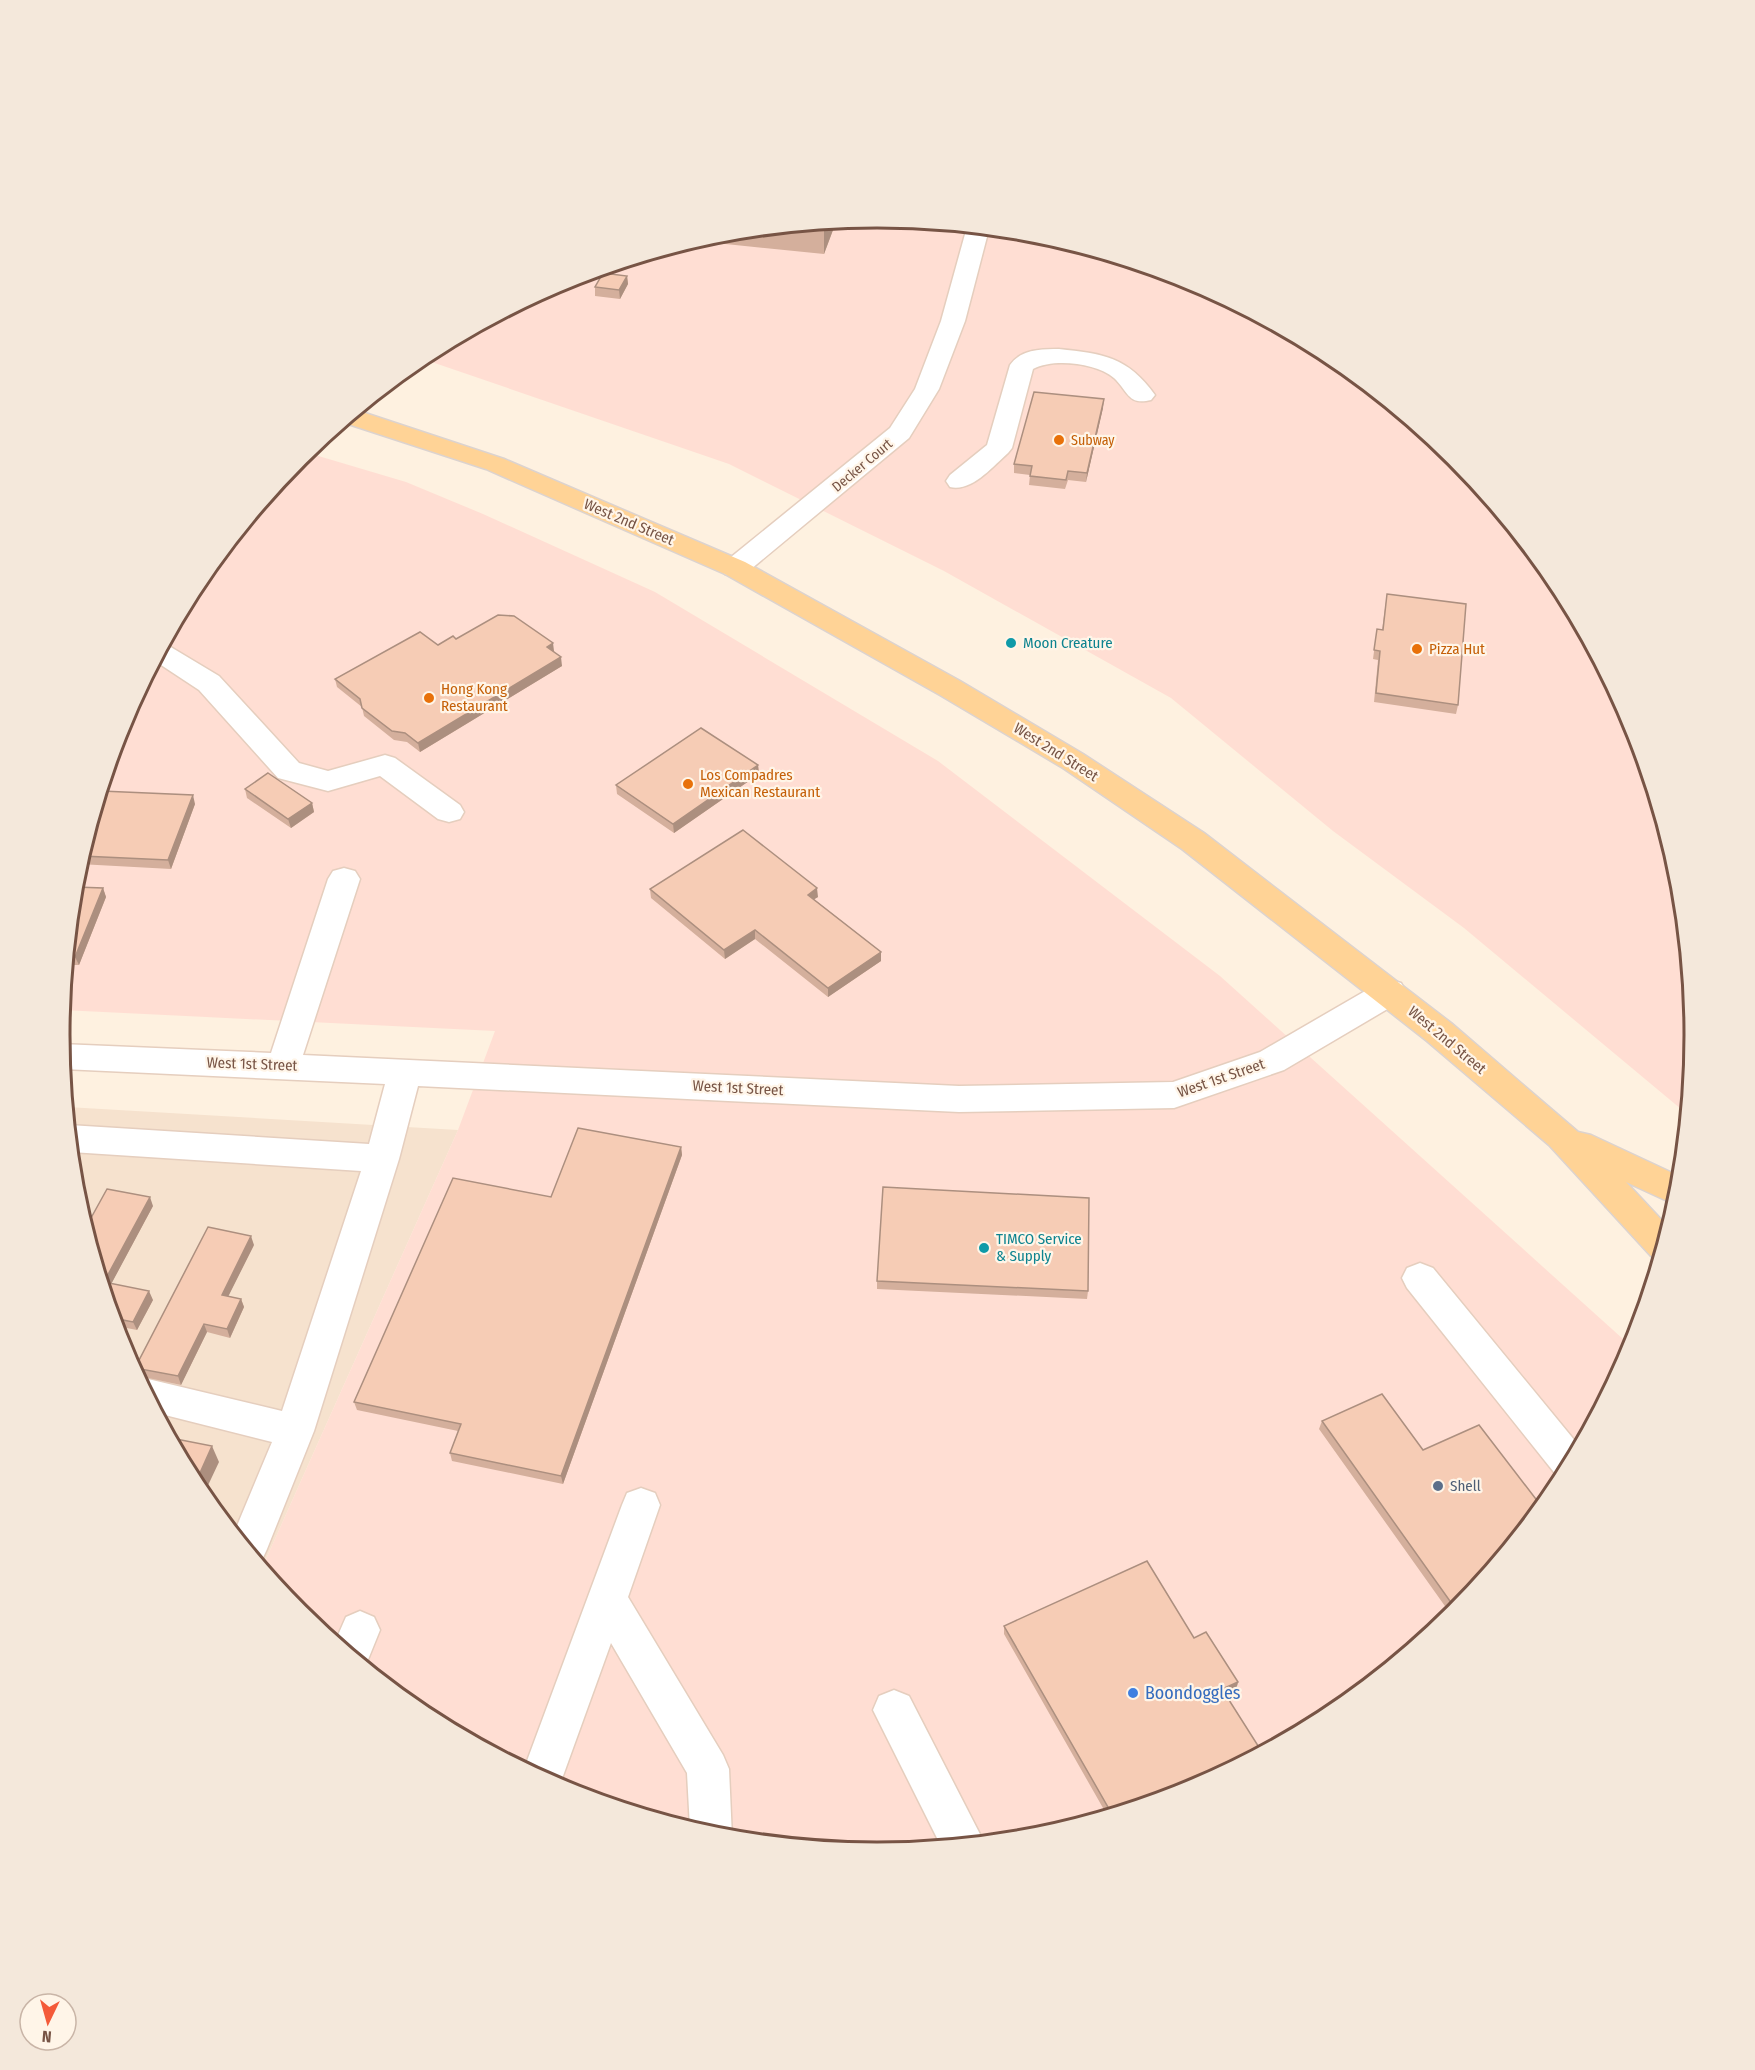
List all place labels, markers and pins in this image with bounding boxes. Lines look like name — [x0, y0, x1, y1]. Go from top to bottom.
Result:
place label: Subway — [1071, 432, 1115, 449]
marker: Subway — [1052, 433, 1066, 447]
place label: Moon Creature — [1023, 634, 1113, 652]
marker: Moon Creature — [1004, 636, 1018, 650]
place label: Pizza Hut — [1429, 640, 1485, 658]
marker: Pizza Hut — [1410, 642, 1424, 656]
place label: Hong Kong Restaurant — [441, 680, 508, 715]
marker: Hong Kong Restaurant — [422, 691, 436, 705]
place label: Los Compadres Mexican Restaurant — [700, 766, 820, 801]
marker: Los Compadres Mexican Restaurant — [681, 777, 695, 791]
place label: TIMCO Service & Supply — [996, 1230, 1082, 1265]
marker: TIMCO Service & Supply — [977, 1241, 991, 1255]
place label: Shell — [1450, 1477, 1481, 1495]
marker: Shell — [1431, 1479, 1445, 1493]
place label: Boondoggles — [1145, 1682, 1241, 1704]
marker: Boondoggles — [1126, 1686, 1140, 1700]

